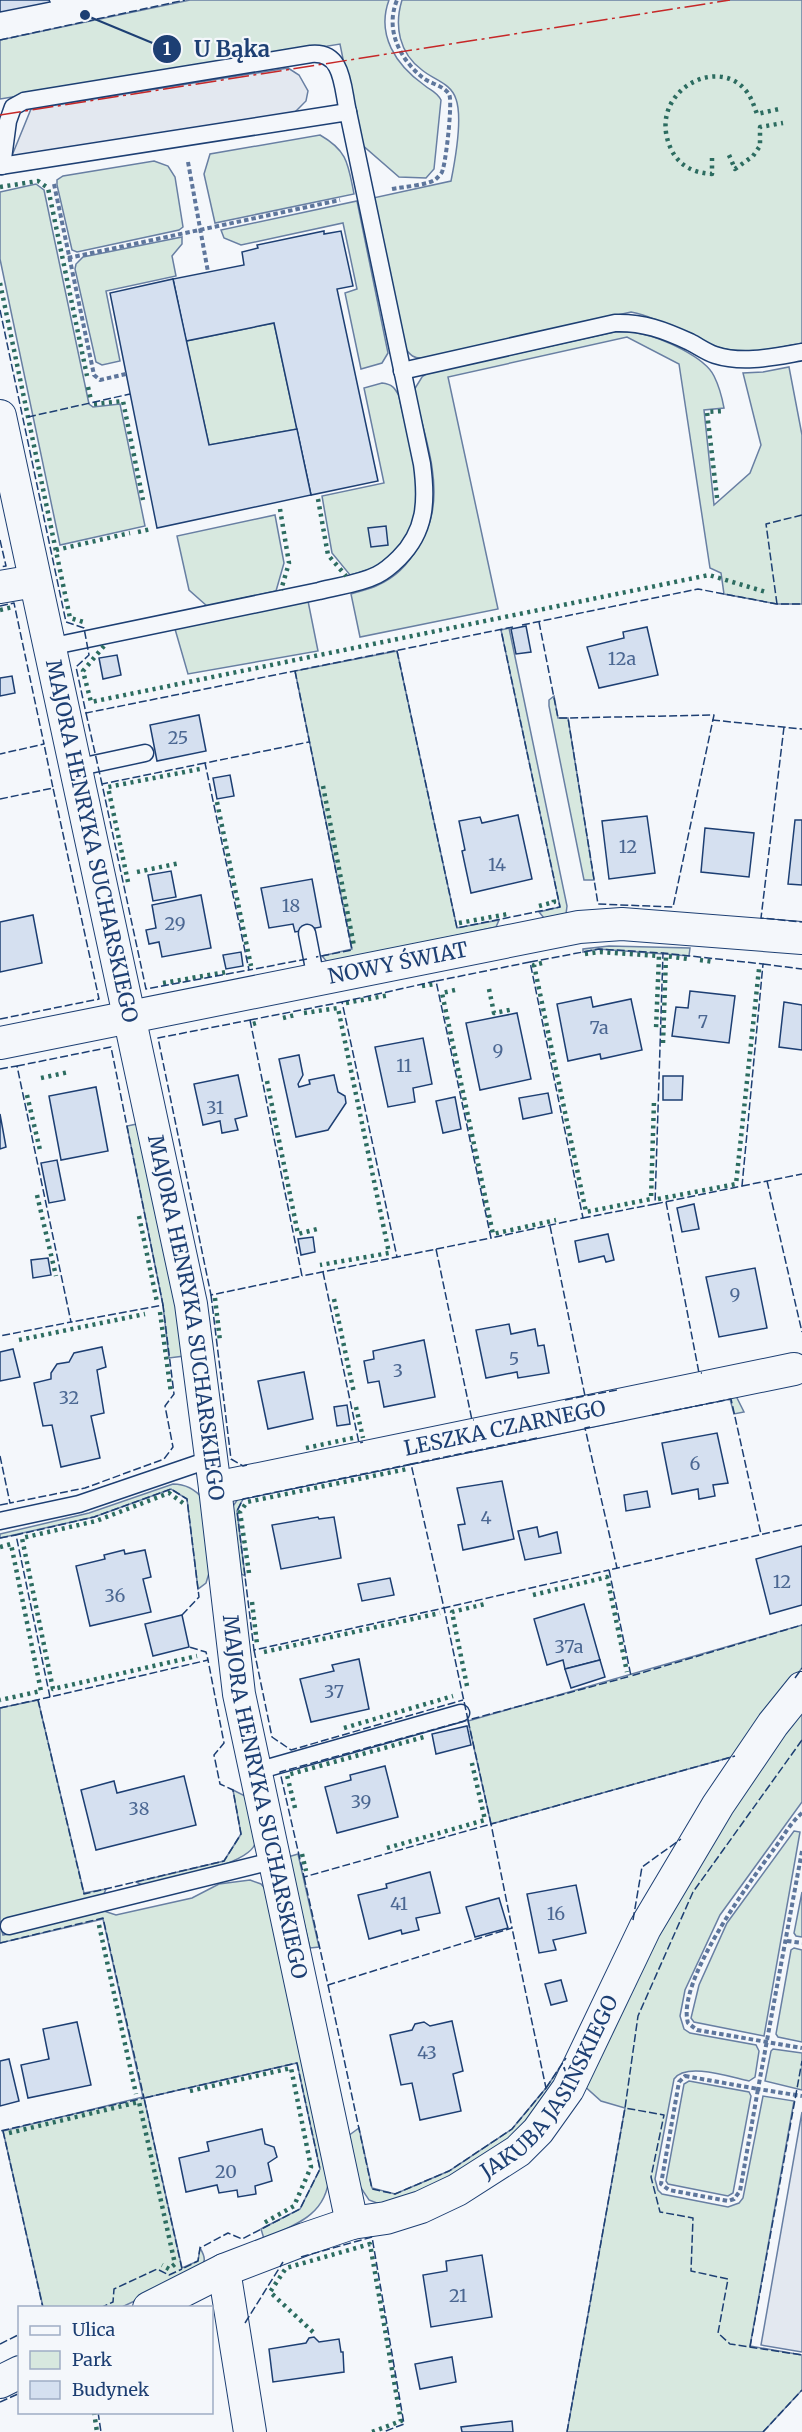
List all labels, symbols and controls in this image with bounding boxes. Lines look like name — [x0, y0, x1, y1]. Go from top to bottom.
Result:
callout: U Bąka — [152, 29, 282, 69]
text: U Bąka — [194, 35, 270, 63]
text: 1 — [163, 37, 171, 60]
house number: 12a — [608, 647, 637, 670]
street label: MAJORA HENRYKA SUCHARSKIEGO — [40, 657, 144, 1025]
house number: 25 — [168, 726, 188, 749]
house number: 12 — [619, 835, 637, 858]
house number: 14 — [488, 853, 506, 876]
house number: 18 — [282, 894, 300, 917]
house number: 29 — [164, 912, 186, 935]
street label: NOWY ŚWIAT — [326, 935, 471, 990]
house number: 7 — [698, 1010, 708, 1033]
house number: 7a — [589, 1016, 609, 1039]
house number: 9 — [493, 1039, 503, 1062]
house number: 11 — [396, 1054, 412, 1077]
house number: 31 — [206, 1096, 224, 1119]
street label: MAJORA HENRYKA SUCHARSKIEGO — [142, 1132, 230, 1502]
house number: 9 — [730, 1283, 740, 1306]
house number: 5 — [509, 1347, 519, 1370]
house number: 3 — [393, 1359, 403, 1382]
house number: 32 — [59, 1386, 79, 1409]
street label: LESZKA CZARNEGO — [402, 1394, 608, 1462]
house number: 6 — [690, 1452, 701, 1475]
house number: 4 — [480, 1506, 492, 1529]
house number: 12 — [773, 1570, 791, 1593]
house number: 36 — [105, 1584, 126, 1607]
street label: MAJORA HENRYKA SUCHARSKIEGO — [217, 1613, 314, 1981]
house number: 37a — [555, 1635, 584, 1658]
house number: 37 — [324, 1680, 344, 1703]
house number: 39 — [351, 1790, 371, 1813]
house number: 38 — [129, 1797, 149, 1820]
house number: 41 — [390, 1892, 408, 1915]
house number: 16 — [547, 1902, 565, 1925]
street label: JAKUBA JASIŃSKIEGO — [474, 1991, 624, 2185]
house number: 43 — [417, 2041, 437, 2064]
house number: 20 — [215, 2160, 237, 2183]
house number: 21 — [449, 2284, 467, 2307]
legend — [18, 2306, 213, 2414]
text: Ulica — [72, 2318, 116, 2341]
text: Park — [72, 2348, 113, 2371]
text: Budynek — [72, 2378, 150, 2401]

